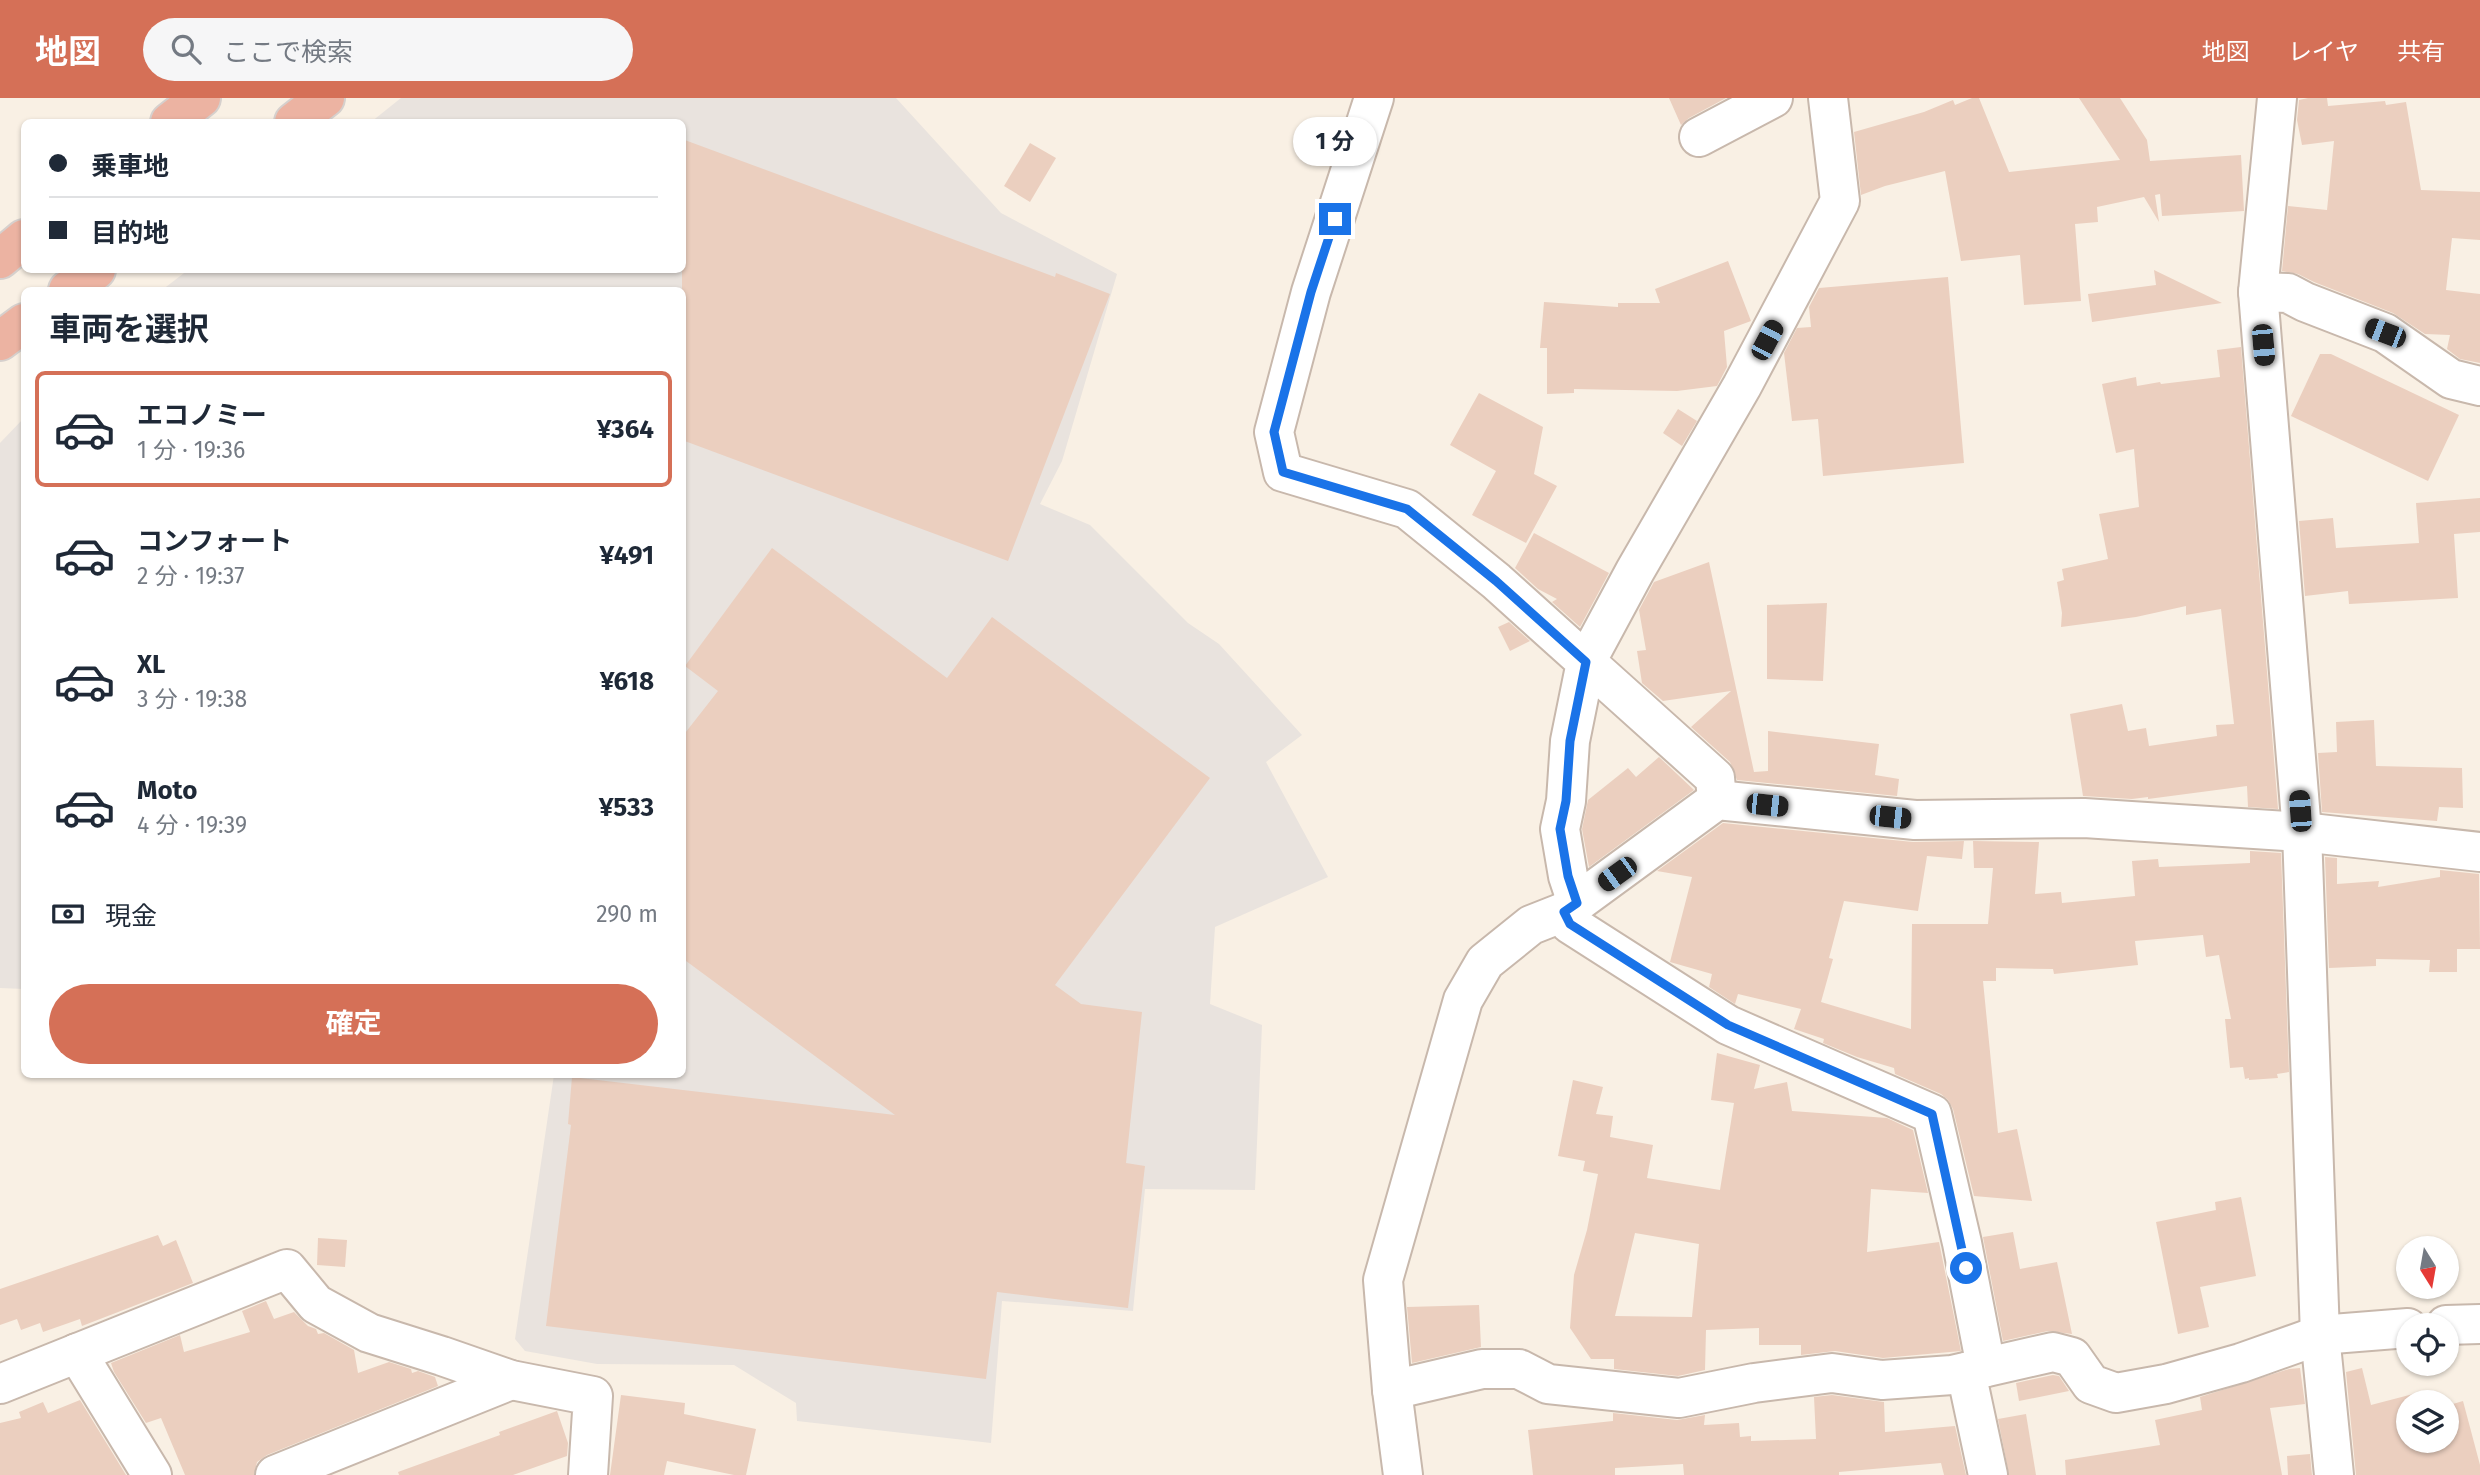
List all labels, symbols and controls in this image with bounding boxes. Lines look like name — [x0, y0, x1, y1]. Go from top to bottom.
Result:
search box — [143, 18, 633, 81]
icon: search — [167, 30, 205, 68]
text: 地図 — [35, 32, 101, 72]
text: ここで検索 — [223, 37, 353, 68]
text: 地図 — [2202, 38, 2250, 66]
text: レイヤ — [2288, 38, 2359, 66]
text: 共有 — [2397, 38, 2445, 66]
callout: 1 分 — [1293, 117, 1377, 166]
text: 1 分 — [1315, 127, 1355, 155]
text: 乗車地 — [91, 151, 169, 182]
route end — [1319, 203, 1351, 235]
text: 目的地 — [91, 218, 169, 249]
text: 車両を選択 — [49, 310, 209, 348]
car — [2362, 316, 2409, 350]
car — [1748, 317, 1787, 363]
car — [2251, 323, 2276, 367]
icon: car — [53, 398, 116, 461]
text: エコノミー — [137, 400, 267, 431]
text: ¥364 — [597, 414, 654, 445]
text: 1 分 · 19:36 — [137, 436, 245, 464]
icon: car — [53, 524, 116, 587]
text: コンフォート — [137, 526, 292, 557]
text: ¥491 — [599, 540, 654, 571]
text: 2 分 · 19:37 — [137, 562, 245, 590]
text: XL — [137, 649, 165, 680]
icon: car — [53, 650, 116, 713]
text: ¥618 — [600, 666, 654, 697]
text: 3 分 · 19:38 — [137, 685, 247, 713]
text: Moto — [137, 775, 197, 806]
icon: car — [53, 776, 116, 839]
car — [2289, 789, 2312, 833]
text: ¥533 — [599, 792, 654, 823]
car — [1746, 792, 1789, 818]
car — [1869, 804, 1912, 830]
text: 4 分 · 19:39 — [137, 811, 247, 839]
car — [1594, 853, 1641, 895]
icon: cash — [49, 895, 87, 933]
text: 290 m — [596, 900, 658, 928]
text: 現金 — [105, 901, 157, 932]
button: 確定 — [49, 984, 658, 1064]
north arrow — [2396, 1236, 2459, 1298]
map controls — [2396, 1236, 2459, 1453]
route start — [1950, 1252, 1982, 1284]
button: locate — [2396, 1313, 2459, 1376]
button: layers — [2396, 1390, 2459, 1453]

